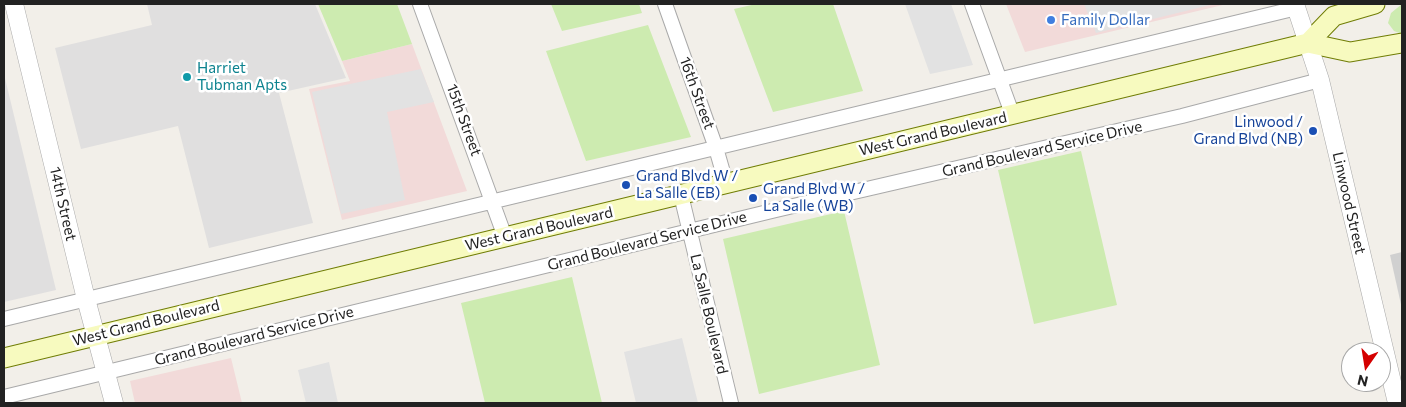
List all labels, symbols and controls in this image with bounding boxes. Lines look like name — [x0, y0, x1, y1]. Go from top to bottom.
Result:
place label: Family Dollar — [1061, 11, 1150, 29]
marker: Family Dollar — [1045, 14, 1057, 26]
street label: 16th Street — [676, 54, 718, 132]
place label: Harriet Tubman Apts — [197, 59, 287, 94]
marker: Harriet Tubman Apts — [181, 71, 193, 83]
street label: 15th Street — [443, 82, 485, 158]
street label: West Grand Boulevard — [857, 108, 1009, 160]
place label: Linwood / Grand Blvd (NB) — [1193, 113, 1303, 148]
street label: Grand Boulevard Service Drive — [940, 117, 1144, 181]
marker: Linwood / Grand Blvd (NB) — [1307, 125, 1319, 137]
street label: Linwood Street — [1328, 150, 1370, 256]
street label: 14th Street — [46, 165, 80, 243]
place label: Grand Blvd W / La Salle (EB) — [636, 167, 738, 202]
marker: Grand Blvd W / La Salle (EB) — [620, 179, 632, 191]
place label: Grand Blvd W / La Salle (WB) — [763, 180, 865, 215]
marker: Grand Blvd W / La Salle (WB) — [747, 192, 759, 204]
street label: West Grand Boulevard — [463, 203, 615, 255]
street label: Grand Boulevard Service Drive — [546, 208, 748, 274]
street label: La Salle Boulevard — [686, 252, 732, 376]
street label: West Grand Boulevard — [71, 296, 221, 350]
street label: Grand Boulevard Service Drive — [153, 303, 355, 369]
north arrow — [1341, 342, 1391, 392]
text: N — [1356, 372, 1370, 391]

